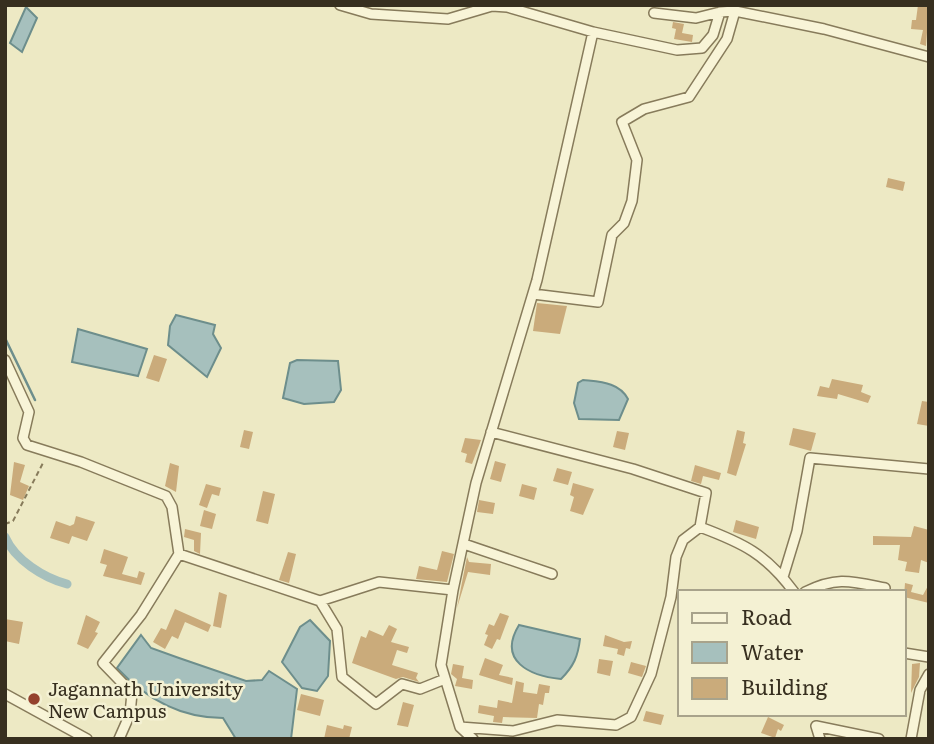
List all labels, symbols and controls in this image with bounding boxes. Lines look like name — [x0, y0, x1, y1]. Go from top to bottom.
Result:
legend — [678, 590, 906, 716]
text: Road — [741, 600, 792, 631]
text: Water — [741, 635, 803, 666]
text: Building — [741, 670, 828, 701]
place label: Jagannath University New Campus — [48, 674, 243, 724]
marker: Jagannath University New Campus — [26, 691, 42, 707]

